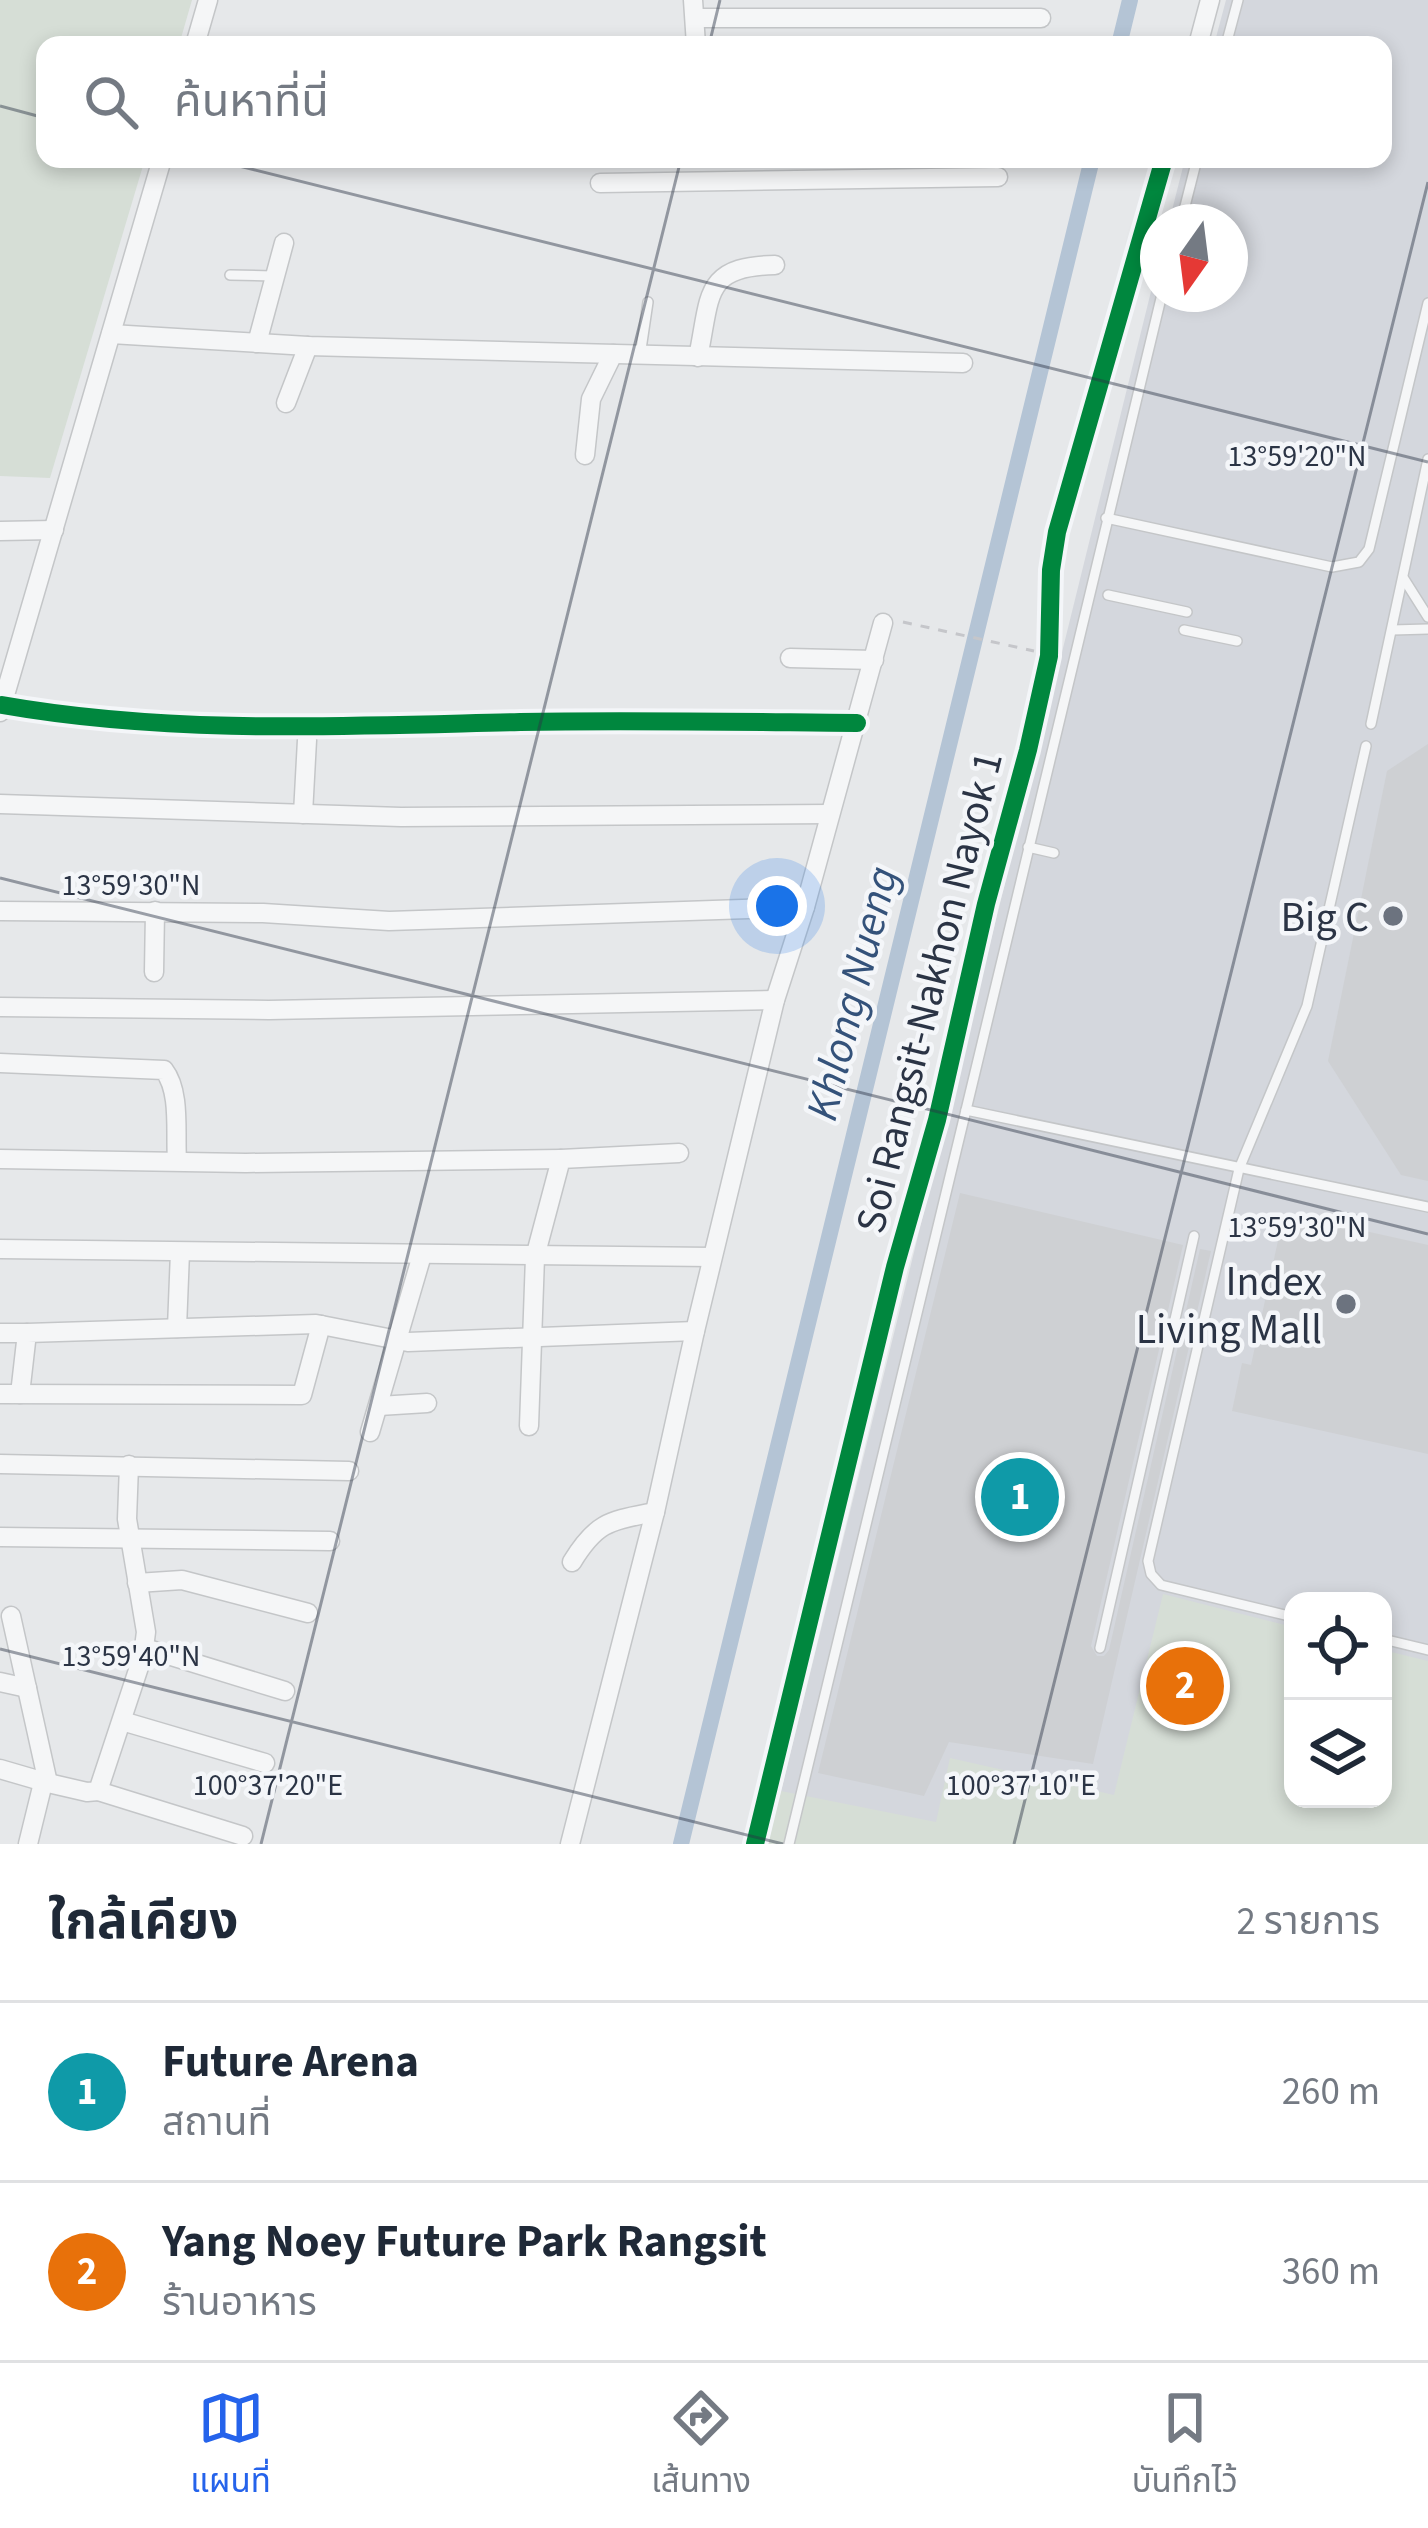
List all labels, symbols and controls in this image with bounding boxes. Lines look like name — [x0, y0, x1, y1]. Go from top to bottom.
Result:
search box — [36, 36, 1392, 168]
icon: search — [78, 69, 144, 135]
text: ค้นหาที่นี่ — [174, 70, 329, 134]
north arrow — [1140, 204, 1248, 312]
text: 13°59'20"N — [1227, 435, 1367, 478]
street label: Soi Rangsit-Nakhon Nayok 1 — [841, 746, 1019, 1239]
water label: Khlong Nueng — [790, 860, 915, 1127]
text: 13°59'30"N — [61, 864, 201, 907]
your location — [747, 876, 807, 936]
place label: Big C — [1280, 888, 1369, 948]
marker: Big C — [1380, 903, 1406, 929]
text: 13°59'30"N — [1227, 1206, 1367, 1249]
place label: Index Living Mall — [1136, 1252, 1322, 1360]
marker: Index Living Mall — [1333, 1291, 1359, 1317]
pin: 1 — [981, 1452, 1059, 1542]
map controls — [1284, 1592, 1392, 1808]
button: locate — [1284, 1592, 1392, 1700]
text: 13°59'40"N — [61, 1635, 201, 1678]
pin: 2 — [1146, 1641, 1224, 1731]
button: layers — [1284, 1700, 1392, 1808]
text: 100°37'20"E — [193, 1764, 343, 1807]
text: 100°37'10"E — [946, 1764, 1096, 1807]
text: ใกล้เคียง — [48, 1886, 238, 1958]
text: 2 รายการ — [1237, 1894, 1380, 1950]
text: Future Arena — [162, 2030, 419, 2094]
text: 1 — [77, 2064, 97, 2120]
text: 260 m — [1282, 2064, 1380, 2120]
text: สถานที่ — [162, 2095, 271, 2151]
text: Yang Noey Future Park Rangsit — [162, 2210, 767, 2274]
text: 2 — [77, 2244, 97, 2300]
text: 360 m — [1282, 2244, 1380, 2300]
text: ร้านอาหาร — [162, 2275, 317, 2331]
tab: แผนที่ — [190, 2385, 271, 2507]
tab: เส้นทาง — [651, 2385, 751, 2507]
tab: บันทึกไว้ — [1132, 2385, 1238, 2507]

